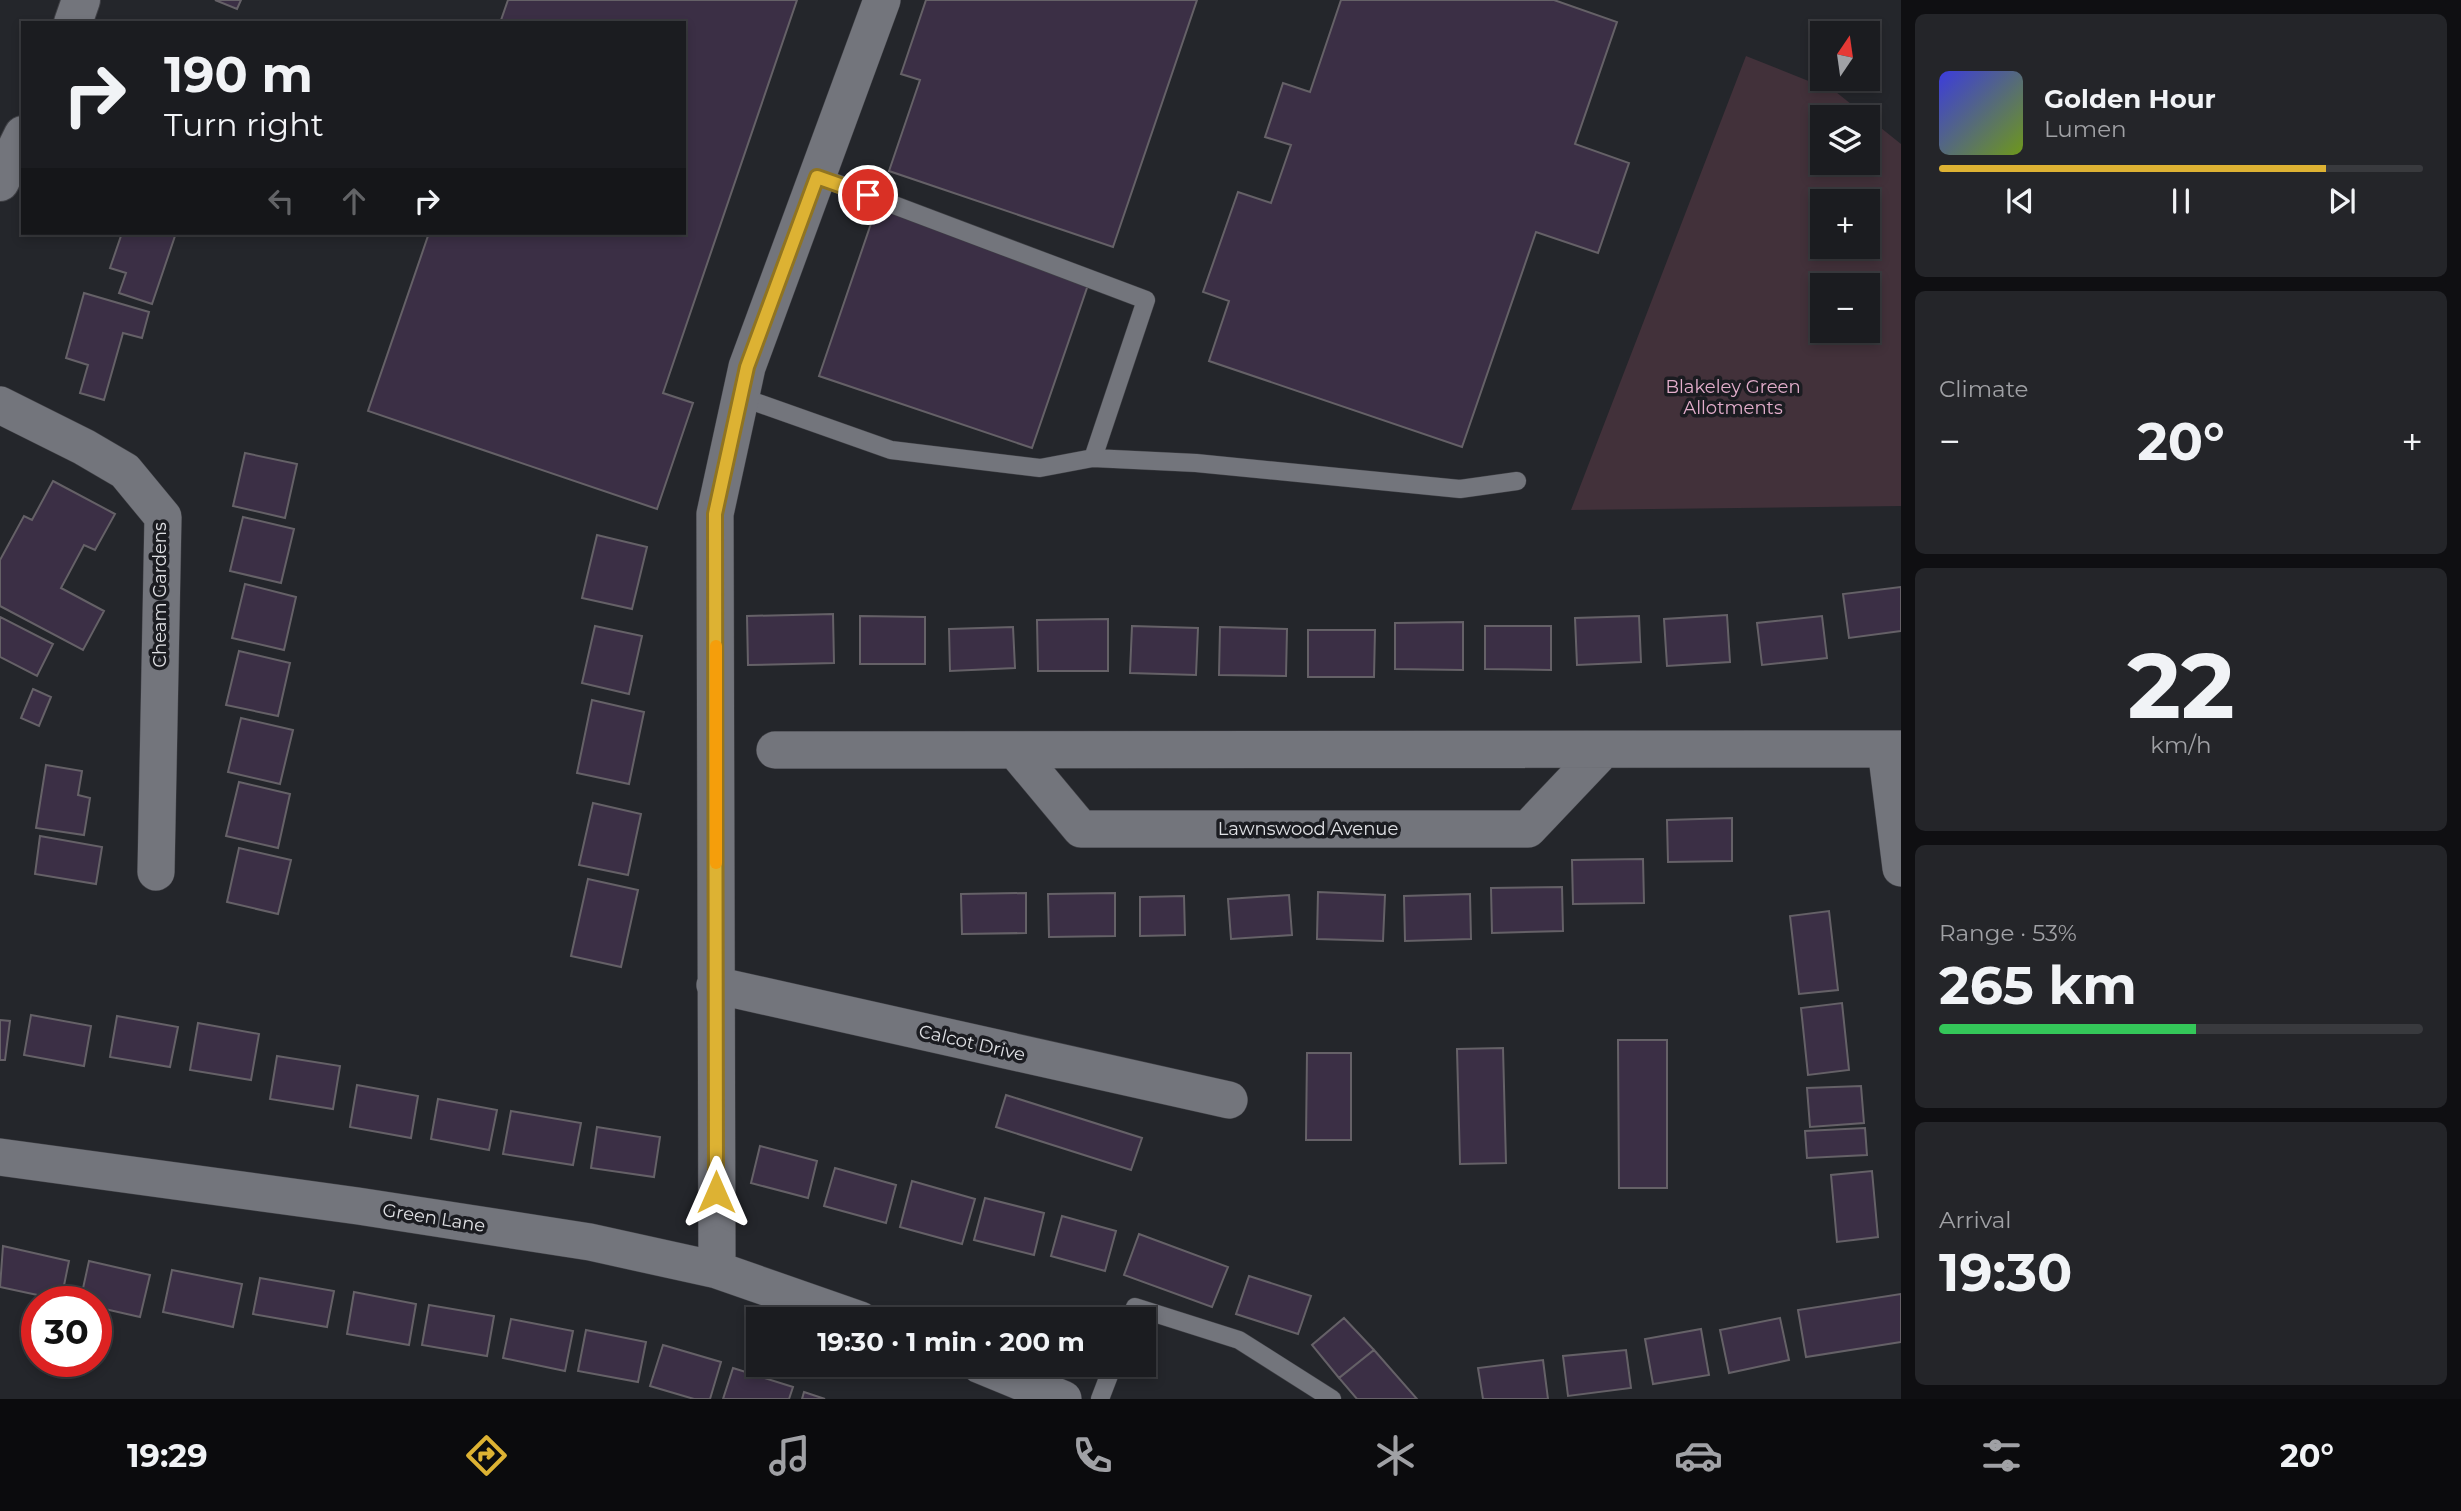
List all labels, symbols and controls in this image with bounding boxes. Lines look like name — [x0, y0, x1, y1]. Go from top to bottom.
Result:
north arrow — [1810, 21, 1880, 91]
map controls — [1810, 21, 1880, 343]
text: 190 m — [164, 45, 313, 104]
icon: right — [49, 49, 140, 140]
text: Golden Hour — [2044, 83, 2216, 115]
text: Turn right — [164, 105, 324, 144]
button: layers — [1810, 105, 1880, 175]
text: Lumen — [2044, 115, 2127, 143]
pin — [838, 165, 898, 225]
icon: arrive — [849, 176, 887, 214]
icon: left — [262, 182, 300, 220]
icon: ahead — [335, 182, 373, 220]
icon: right — [408, 182, 446, 220]
icon: previous — [2001, 182, 2039, 220]
icon: pause — [2162, 182, 2200, 220]
icon: next — [2323, 182, 2361, 220]
button: + — [1810, 189, 1880, 259]
button: − — [1810, 273, 1880, 343]
text: Climate — [1939, 375, 2028, 403]
park label: Blakeley Green Allotments — [1665, 376, 1801, 419]
text: 20° — [2137, 410, 2225, 473]
text: − — [1939, 418, 1961, 465]
text: + — [2401, 418, 2423, 465]
street label: Cheam Gardens — [149, 522, 171, 668]
text: 22 — [2127, 630, 2235, 741]
text: km/h — [2150, 731, 2212, 759]
street label: Lawnswood Avenue — [1218, 818, 1398, 840]
text: Range · 53% — [1939, 919, 2077, 947]
text: 265 km — [1939, 954, 2137, 1017]
street label: Calcot Drive — [917, 1020, 1027, 1066]
position arrow — [679, 1155, 753, 1229]
street label: Green Lane — [381, 1199, 487, 1237]
text: Arrival — [1939, 1206, 2012, 1234]
text: 19:30 — [1939, 1241, 2072, 1304]
speed limit sign: 30 — [21, 1286, 112, 1377]
text: 19:30 · 1 min · 200 m — [817, 1326, 1085, 1358]
icon: directions — [462, 1431, 511, 1480]
icon: music — [765, 1431, 814, 1480]
icon: phone — [1068, 1431, 1117, 1480]
icon: climate — [1371, 1431, 1420, 1480]
icon: car — [1674, 1431, 1723, 1480]
icon: filters — [1977, 1431, 2026, 1480]
text: 19:29 — [127, 1436, 208, 1475]
text: 20° — [2280, 1436, 2334, 1475]

